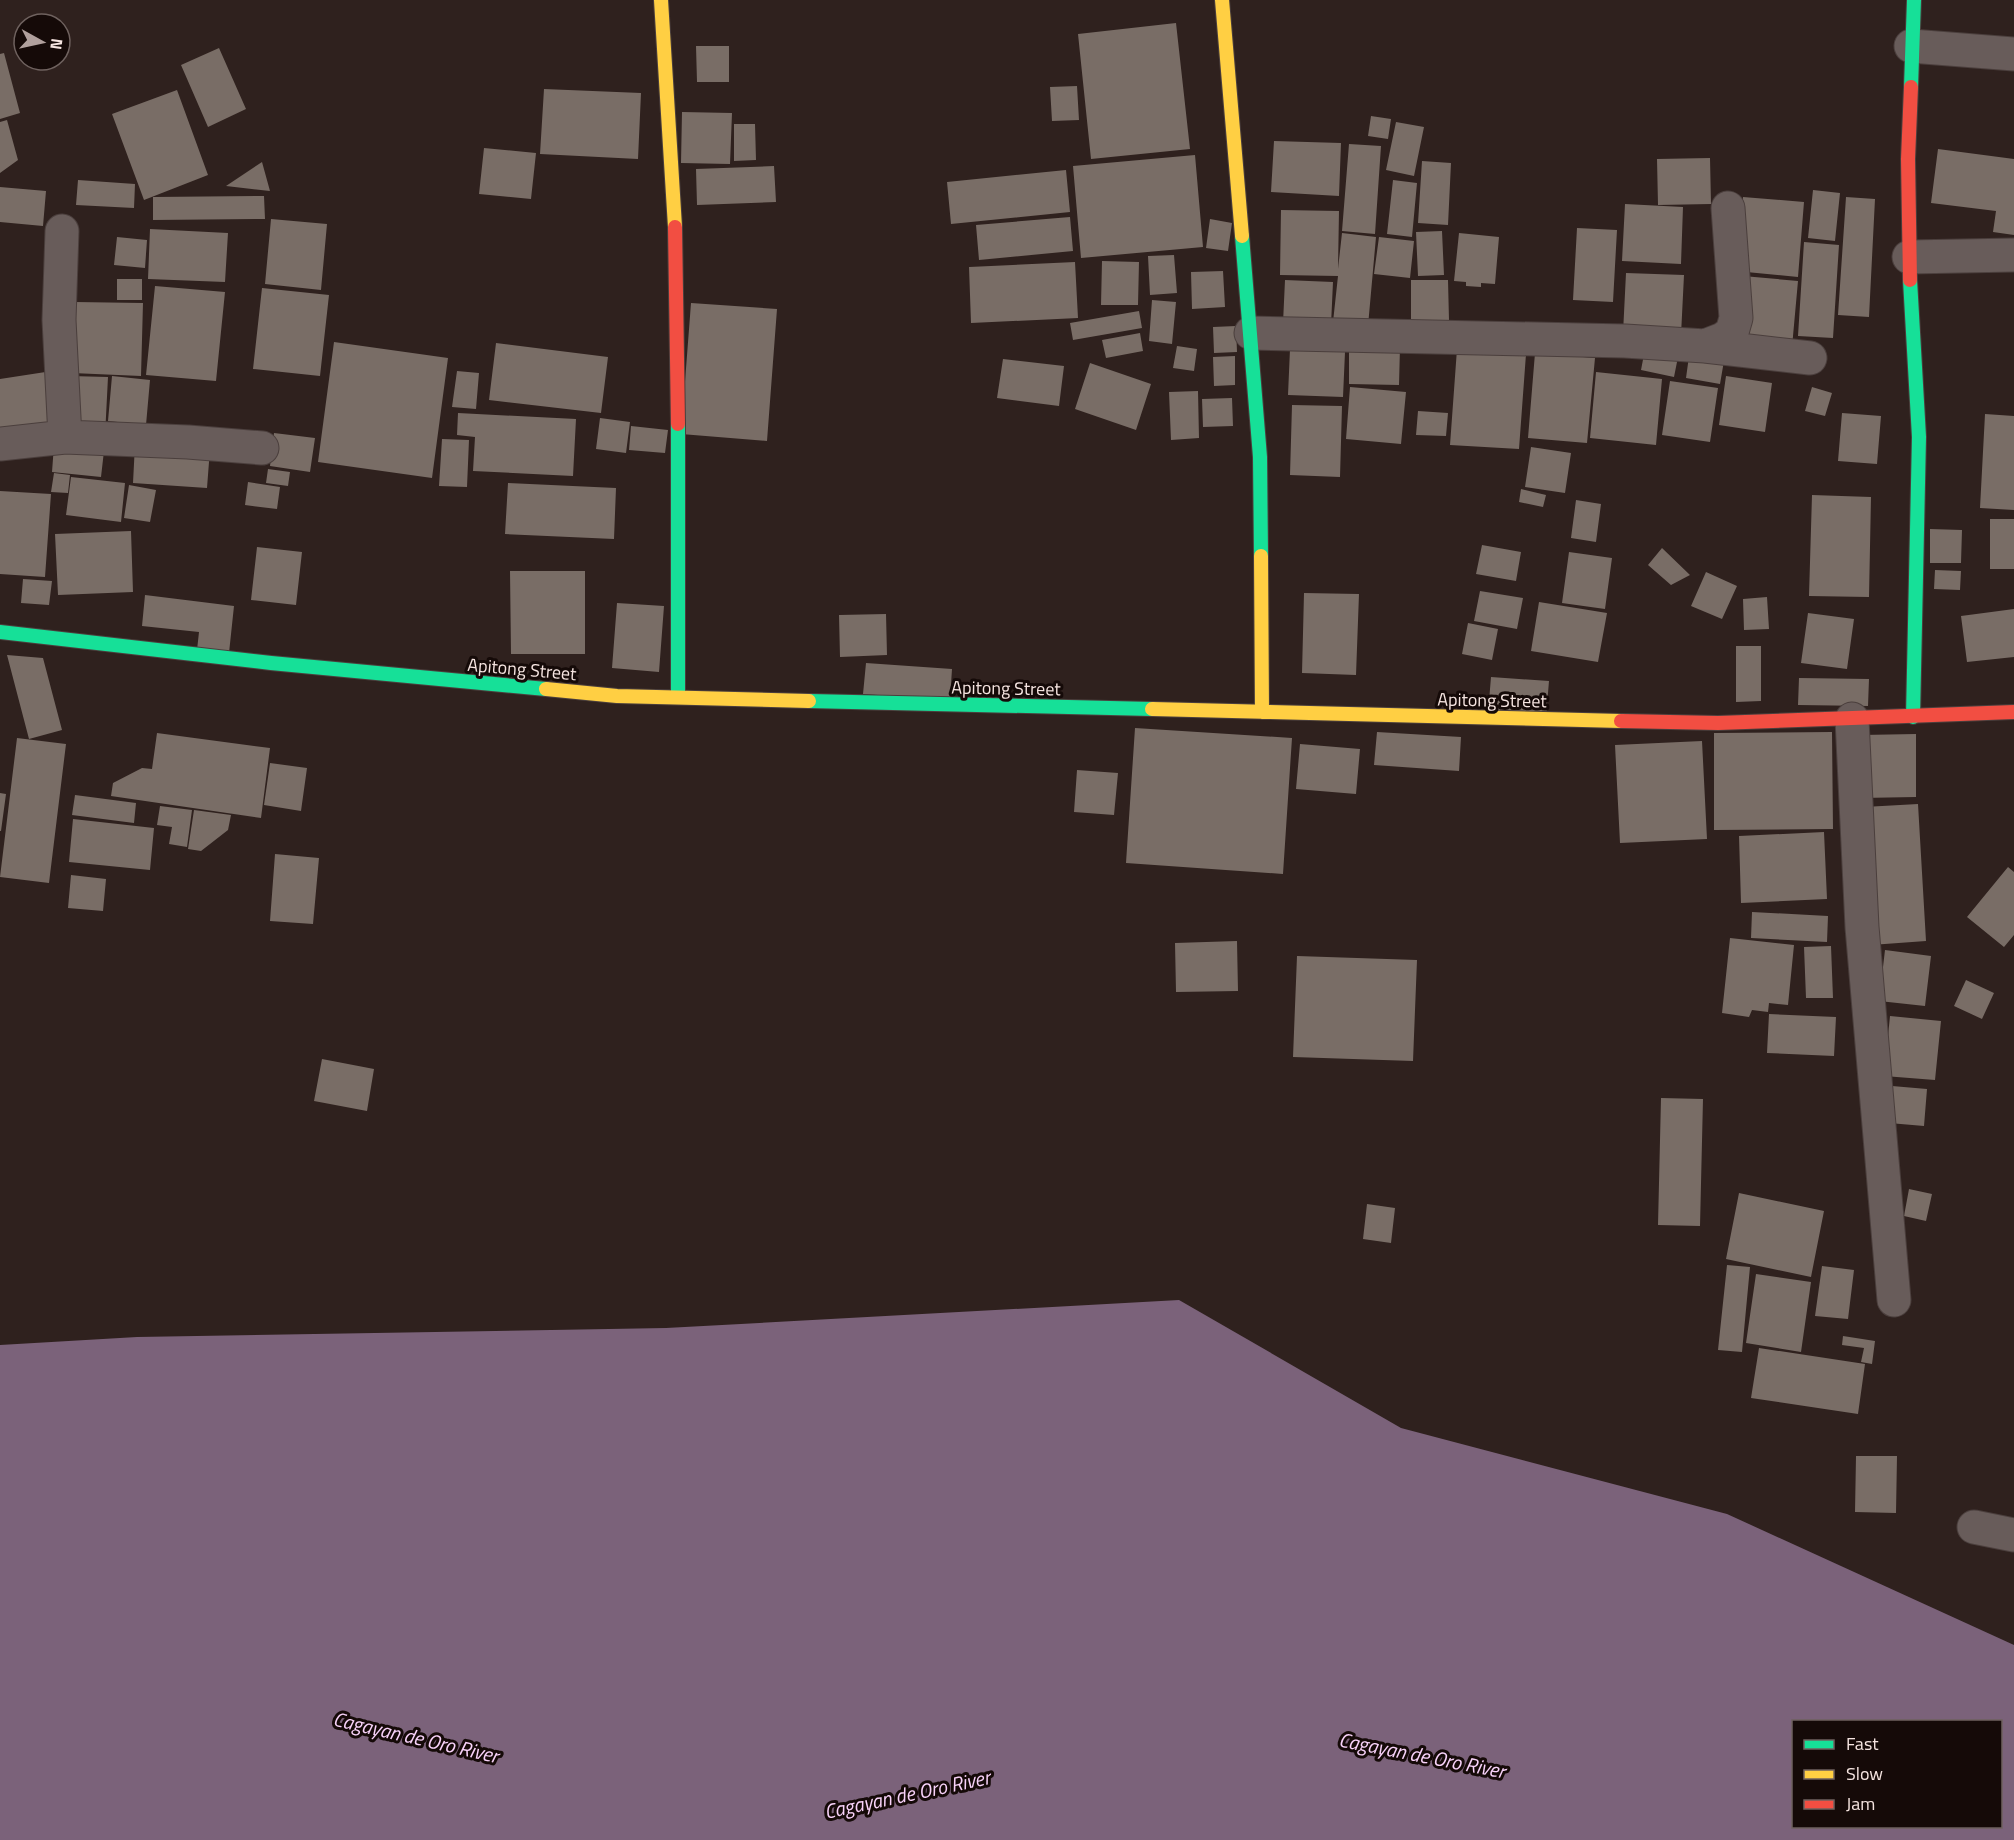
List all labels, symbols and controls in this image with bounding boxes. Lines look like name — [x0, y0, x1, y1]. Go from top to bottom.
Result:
north arrow — [12, 12, 72, 72]
text: N — [44, 37, 70, 51]
street label: Apitong Street — [466, 651, 578, 687]
street label: Apitong Street — [951, 674, 1062, 702]
street label: Apitong Street — [1437, 686, 1548, 714]
water label: Cagayan de Oro River — [330, 1703, 504, 1772]
legend — [1792, 1720, 2002, 1828]
water label: Cagayan de Oro River — [1336, 1724, 1510, 1787]
text: Fast — [1846, 1730, 1879, 1757]
text: Slow — [1846, 1760, 1883, 1787]
water label: Cagayan de Oro River — [821, 1761, 995, 1827]
text: Jam — [1846, 1790, 1875, 1817]

